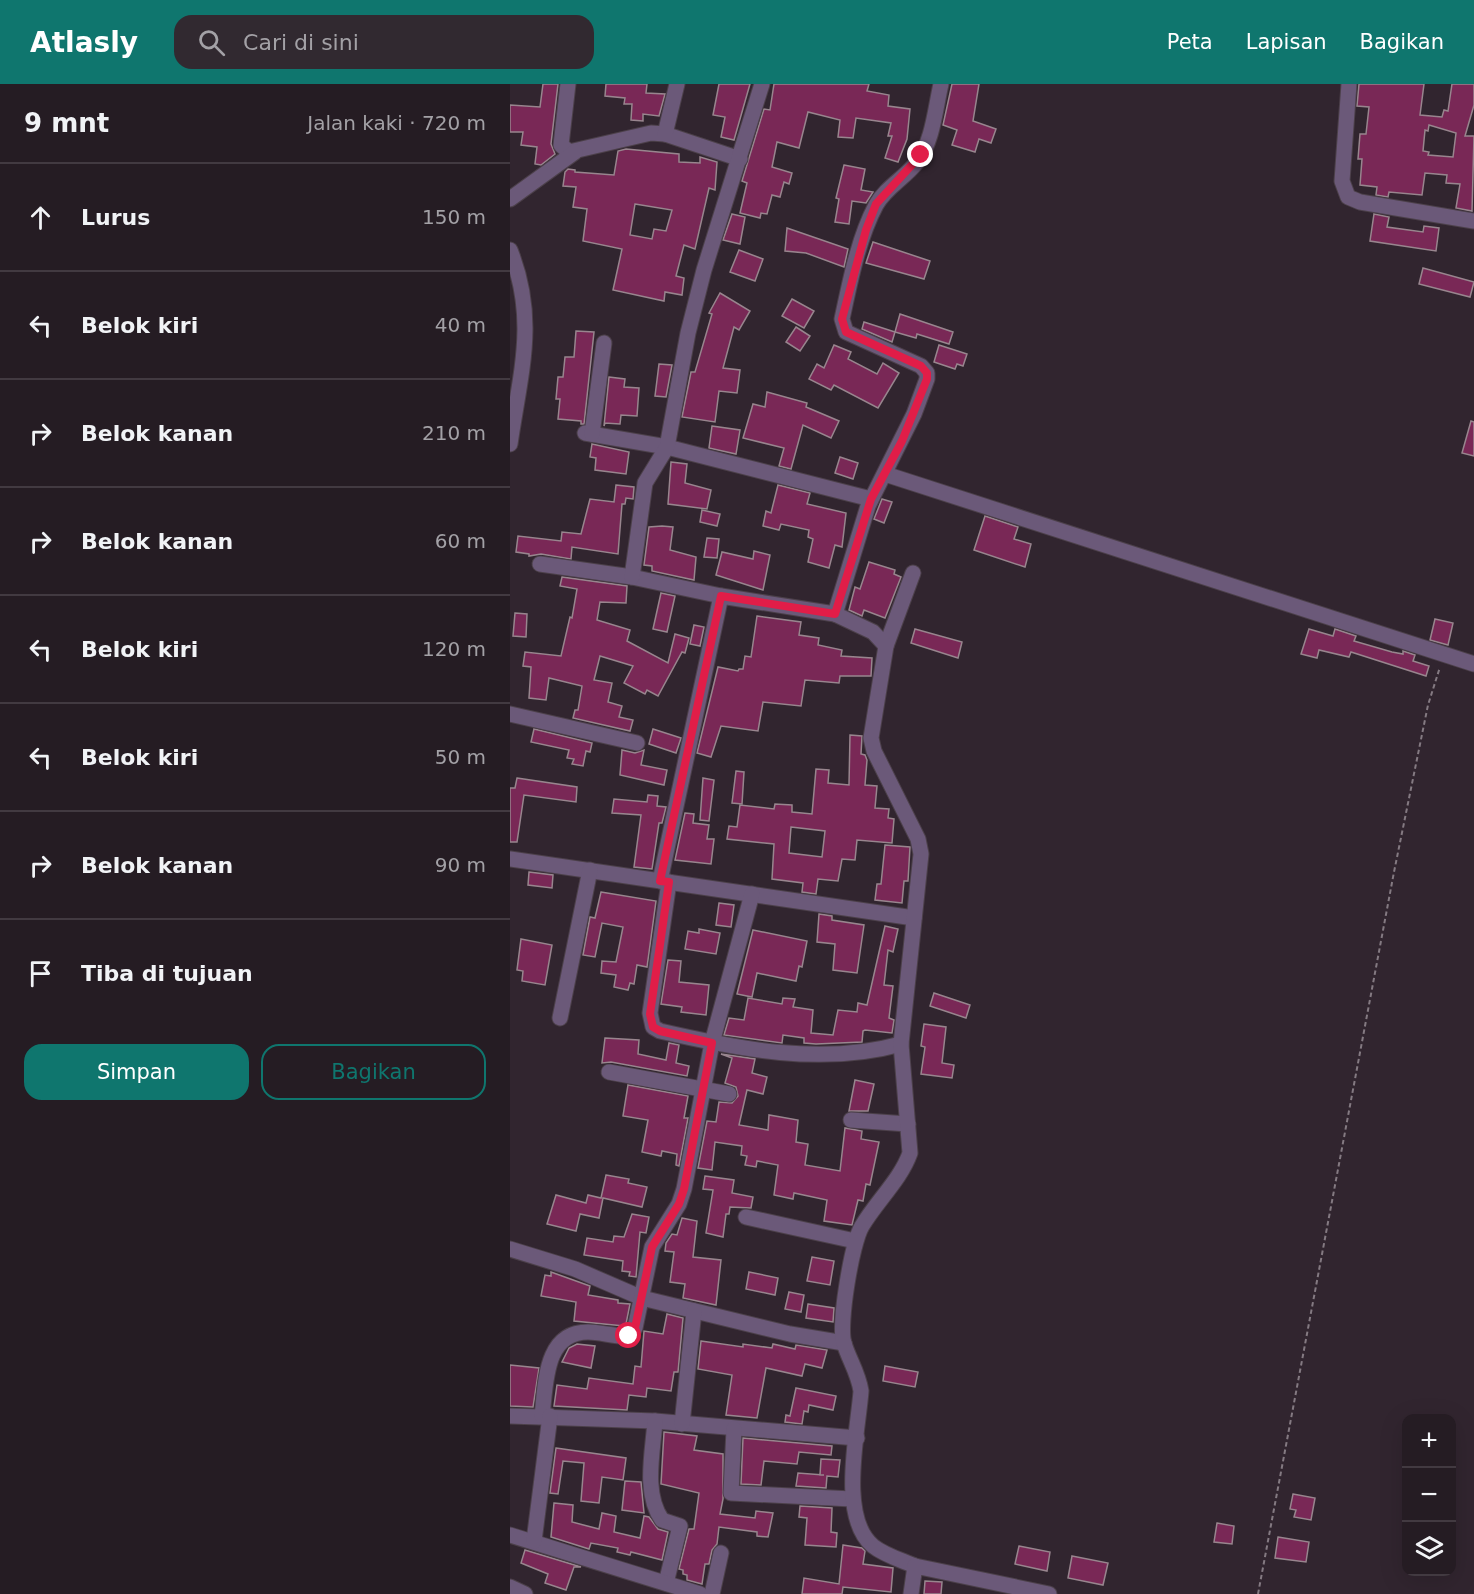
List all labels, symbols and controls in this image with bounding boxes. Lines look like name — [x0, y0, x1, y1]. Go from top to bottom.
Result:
search box — [174, 15, 594, 69]
text: Atlasly — [30, 26, 138, 59]
icon: search — [195, 26, 228, 59]
text: Cari di sini — [243, 30, 359, 55]
text: Peta — [1167, 30, 1213, 54]
text: Lapisan — [1246, 30, 1327, 54]
text: Bagikan — [1360, 30, 1444, 54]
text: 9 mnt — [24, 108, 109, 138]
text: Jalan kaki · 720 m — [307, 111, 486, 135]
route end — [907, 141, 933, 167]
icon: ahead — [24, 201, 57, 234]
text: Lurus — [81, 205, 150, 230]
text: 150 m — [422, 205, 486, 229]
icon: left — [24, 309, 57, 342]
text: Belok kiri — [81, 313, 198, 338]
text: 40 m — [435, 313, 486, 337]
icon: right — [24, 417, 57, 450]
text: Belok kanan — [81, 421, 233, 446]
text: 210 m — [422, 421, 486, 445]
icon: right — [24, 525, 57, 558]
text: Belok kanan — [81, 529, 233, 554]
text: 60 m — [435, 529, 486, 553]
icon: left — [24, 633, 57, 666]
text: Belok kiri — [81, 637, 198, 662]
text: 120 m — [422, 637, 486, 661]
icon: left — [24, 741, 57, 774]
text: Belok kiri — [81, 745, 198, 770]
text: 50 m — [435, 745, 486, 769]
icon: right — [24, 849, 57, 882]
text: Belok kanan — [81, 853, 233, 878]
text: 90 m — [435, 853, 486, 877]
icon: arrive — [24, 957, 57, 990]
text: Tiba di tujuan — [81, 961, 253, 986]
button: Simpan — [24, 1044, 249, 1100]
button: Bagikan — [261, 1044, 486, 1100]
route start — [615, 1322, 641, 1348]
map controls — [1402, 1414, 1456, 1576]
button: + — [1402, 1414, 1456, 1468]
button: − — [1402, 1468, 1456, 1522]
button: layers — [1402, 1522, 1456, 1576]

